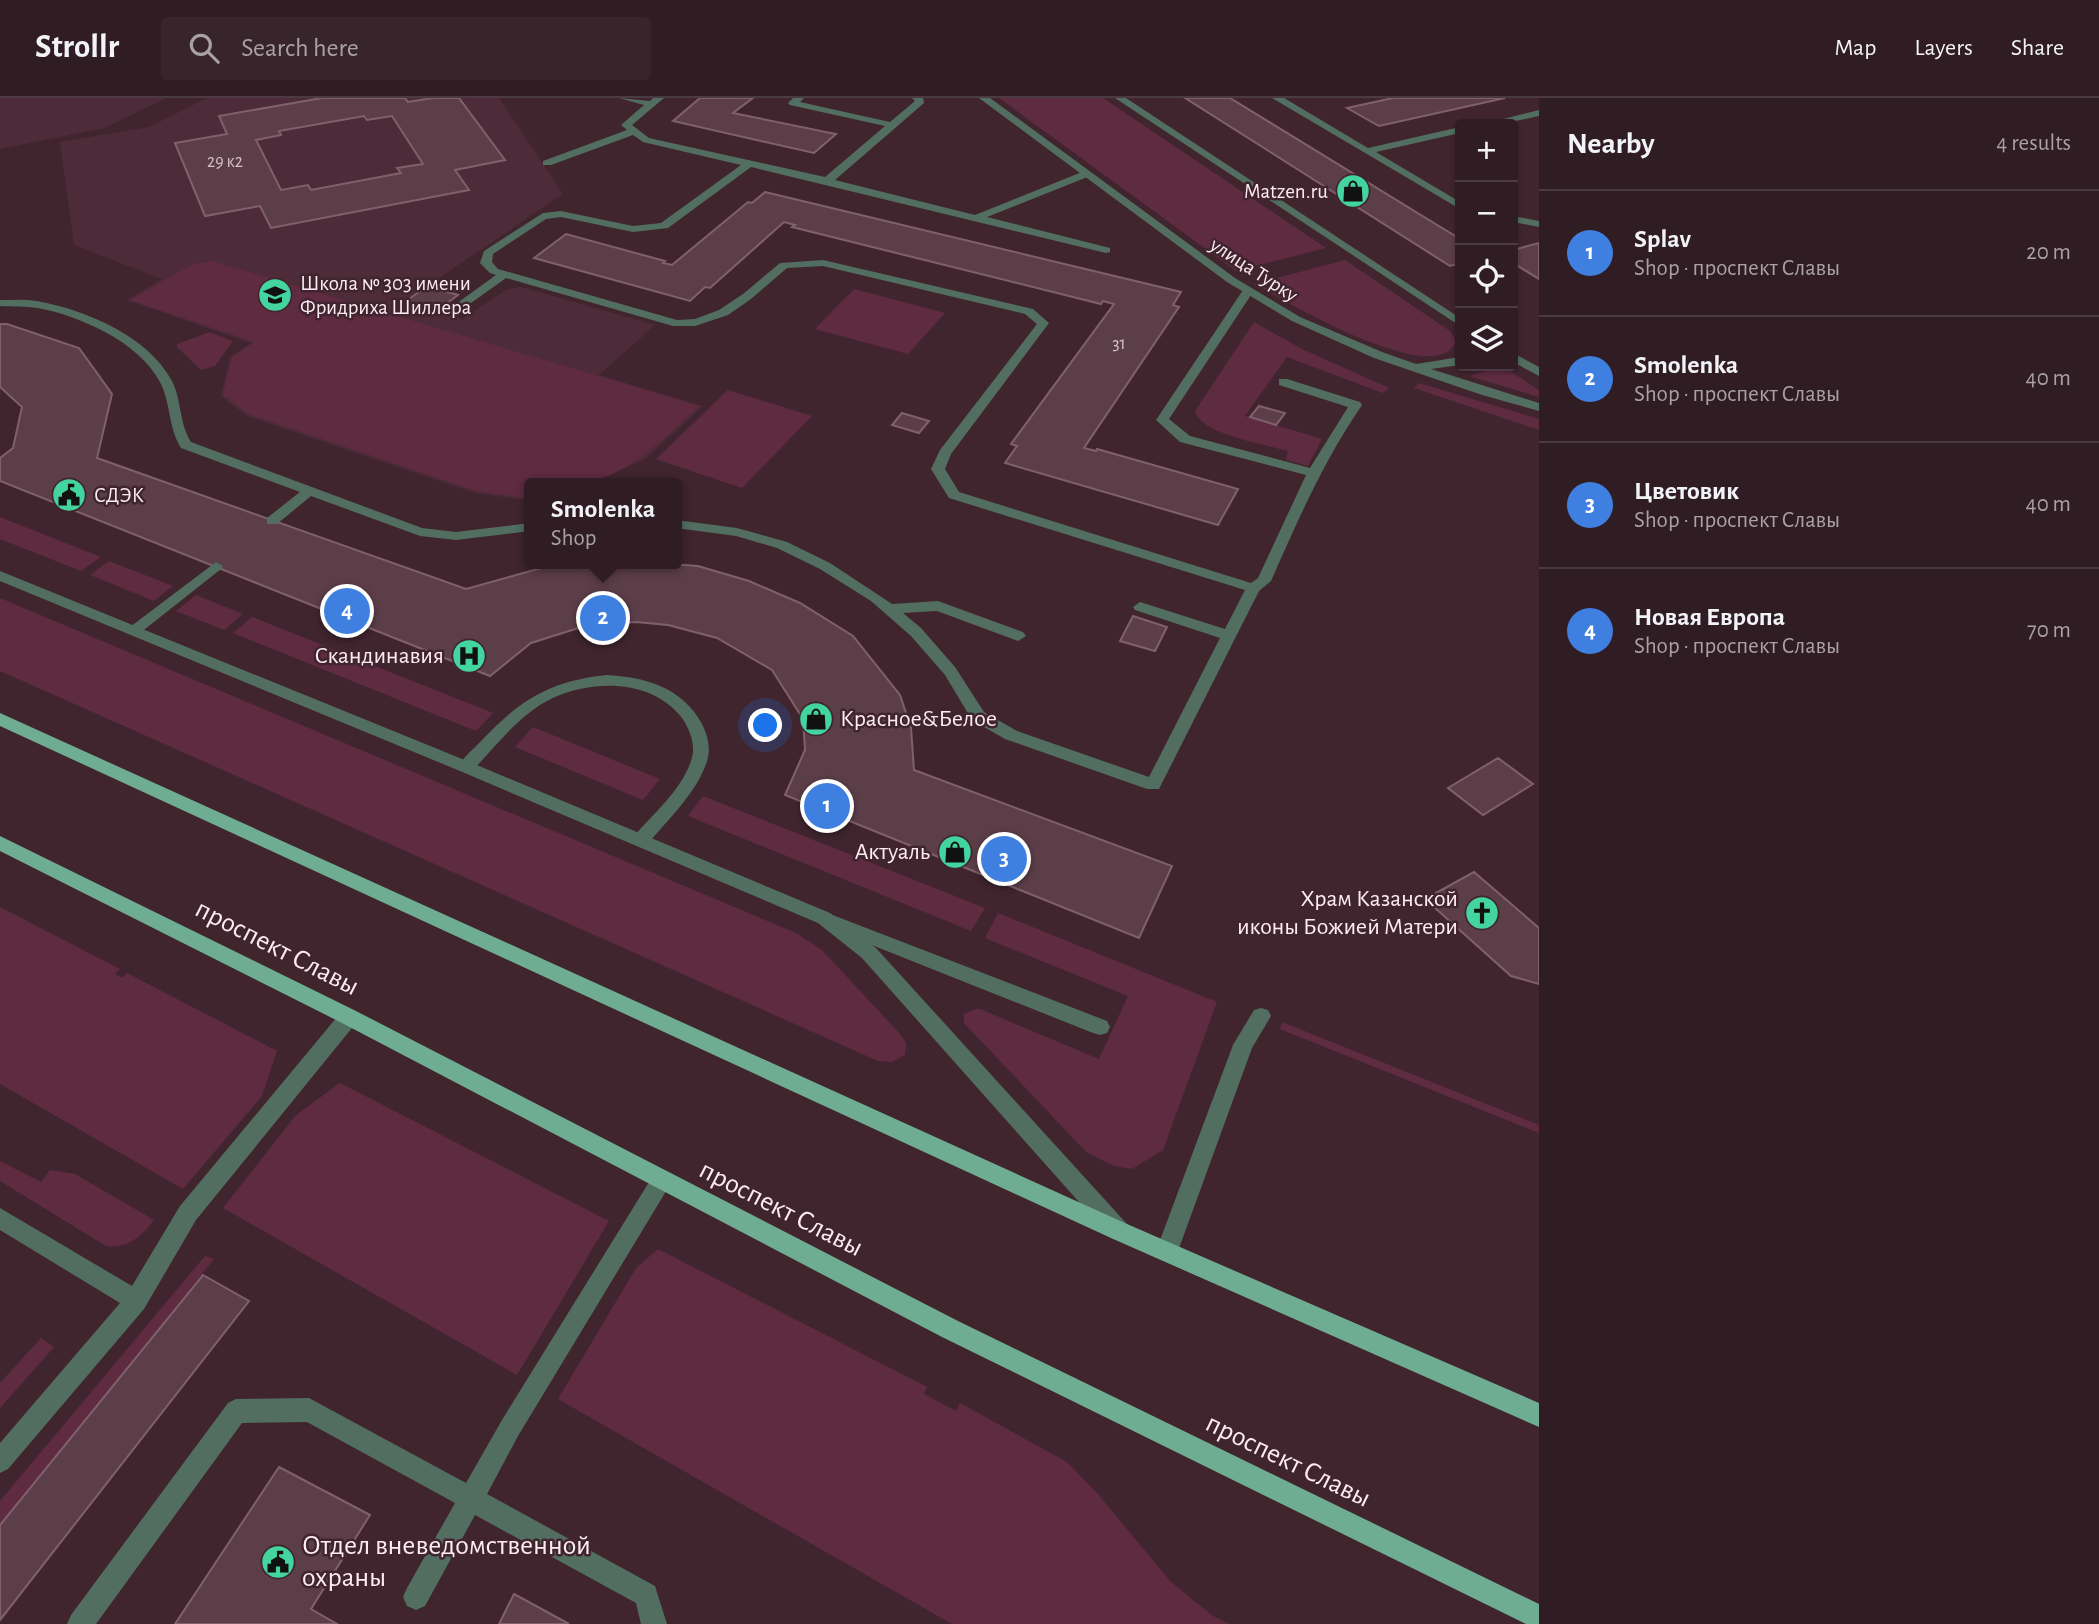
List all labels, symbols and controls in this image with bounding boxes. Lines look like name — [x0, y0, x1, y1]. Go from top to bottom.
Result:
search box — [161, 17, 651, 80]
icon: search — [185, 29, 223, 67]
text: Strollr — [35, 31, 119, 64]
text: Search here — [241, 35, 359, 61]
text: Map — [1834, 36, 1876, 60]
text: Layers — [1914, 36, 1973, 60]
text: Share — [2011, 36, 2064, 60]
map controls — [1455, 119, 1518, 371]
button: + — [1455, 119, 1518, 182]
text: Nearby — [1567, 129, 1655, 159]
text: 4 results — [1996, 132, 2071, 155]
house number: 29 к2 — [207, 153, 243, 171]
shop icon: Matzen.ru — [1334, 172, 1372, 210]
place label: Matzen.ru — [1244, 181, 1328, 202]
button: − — [1455, 182, 1518, 245]
text: Splav — [1634, 226, 1691, 252]
street label: улица Турку — [1206, 233, 1302, 306]
text: 1 — [1586, 241, 1594, 264]
text: 20 m — [2026, 241, 2071, 264]
button: locate — [1455, 245, 1518, 308]
text: Shop · проспект Славы — [1634, 257, 1840, 280]
place label: Школа № 303 имени Фридриха Шиллера — [300, 273, 472, 318]
school or university icon: Школа № 303 имени Фридриха Шиллера — [256, 276, 294, 314]
button: layers — [1455, 308, 1518, 371]
house number: 31 — [1112, 335, 1126, 353]
text: Smolenka — [1634, 352, 1738, 378]
text: 2 — [1585, 367, 1595, 390]
text: 40 m — [2026, 367, 2071, 390]
text: Shop · проспект Славы — [1634, 383, 1840, 406]
public building icon: СДЭК — [50, 476, 88, 514]
popup — [524, 478, 682, 569]
text: Цветовик — [1634, 478, 1739, 504]
place label: СДЭК — [94, 485, 144, 506]
text: 3 — [1585, 493, 1595, 516]
text: 40 m — [2026, 493, 2071, 516]
text: Smolenka — [551, 496, 655, 522]
text: Shop · проспект Славы — [1634, 509, 1840, 532]
text: Shop — [551, 527, 596, 550]
pin: 4 — [324, 585, 370, 637]
pin: 2 — [580, 592, 626, 644]
text: Новая Европа — [1634, 604, 1785, 630]
text: 4 — [1584, 619, 1596, 642]
text: 70 m — [2027, 619, 2071, 642]
text: Shop · проспект Славы — [1634, 635, 1840, 658]
hospital icon: Скандинавия — [450, 637, 488, 675]
place label: Скандинавия — [314, 644, 444, 668]
shop icon: Красное&Белое — [797, 700, 835, 738]
place label: Красное&Белое — [840, 707, 997, 731]
your location — [748, 708, 782, 742]
pin: 1 — [804, 780, 850, 832]
shop icon: Актуаль — [936, 833, 974, 871]
pin: 3 — [981, 833, 1027, 885]
place label: Актуаль — [854, 840, 930, 864]
place label: Храм Казанской иконы Божией Матери — [1237, 887, 1458, 939]
church icon: Храм Казанской иконы Божией Матери — [1463, 894, 1501, 932]
street label: проспект Славы — [191, 895, 363, 1001]
street label: проспект Славы — [695, 1156, 867, 1262]
street label: проспект Славы — [1201, 1409, 1375, 1513]
place label: Отдел вневедомственной охраны — [302, 1532, 591, 1592]
public building icon: Отдел вневедомственной охраны — [259, 1543, 297, 1581]

